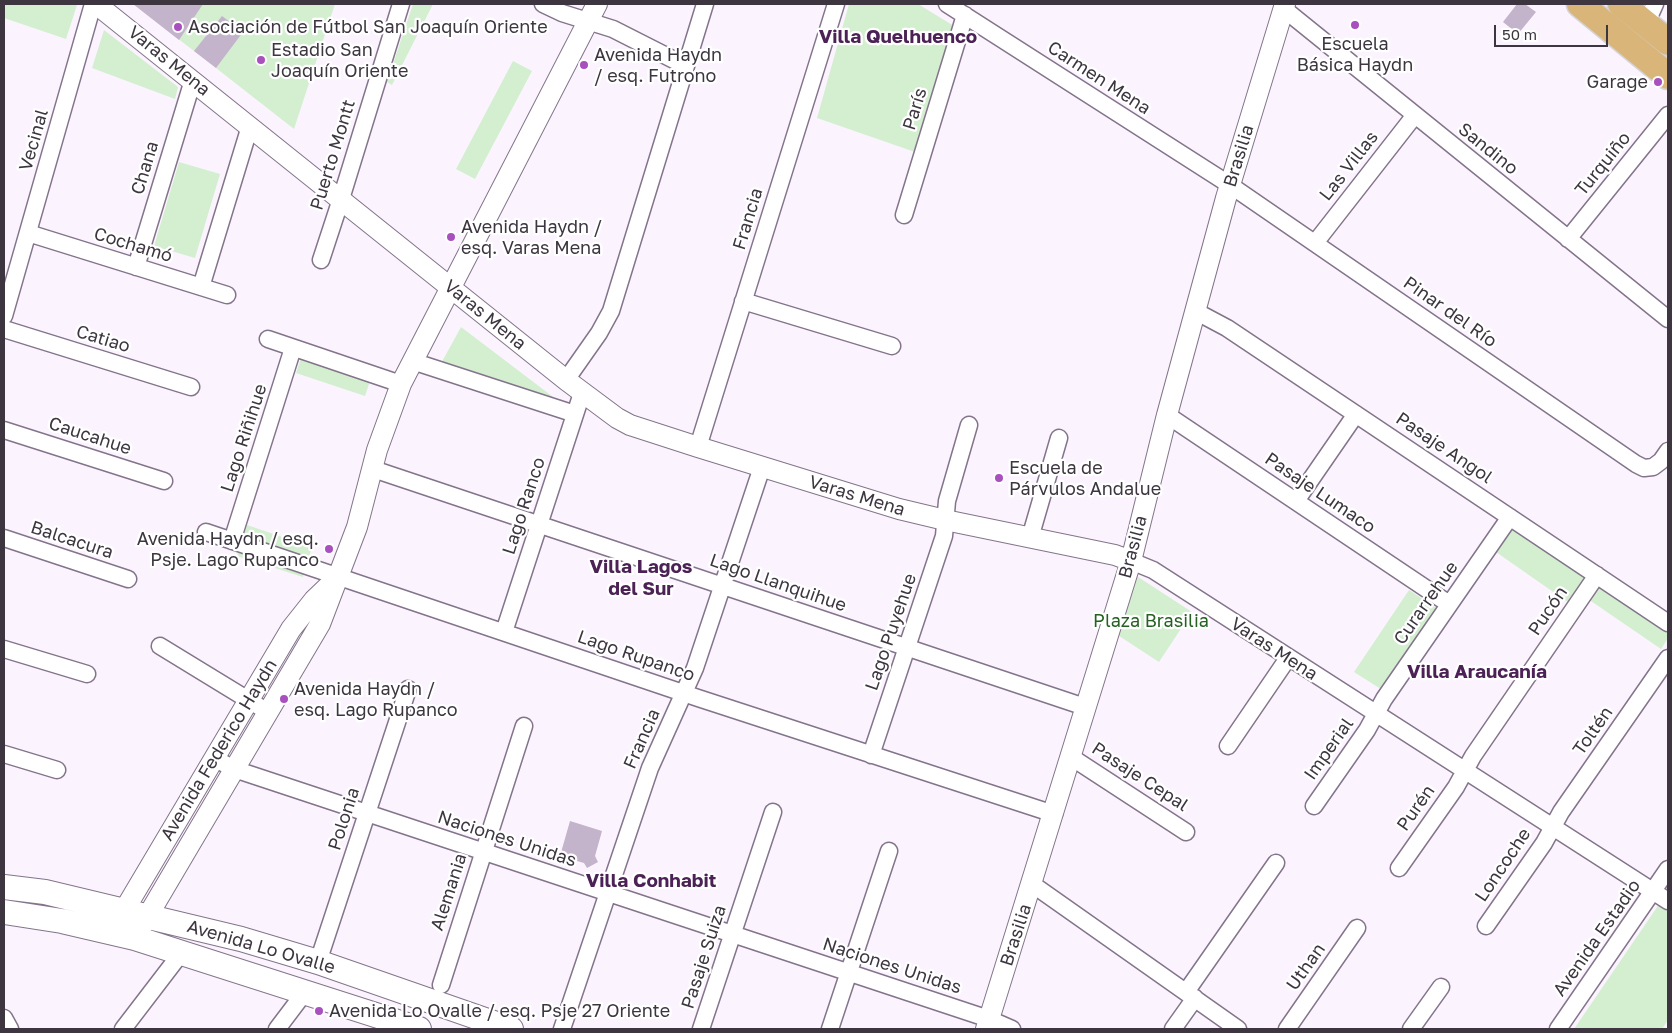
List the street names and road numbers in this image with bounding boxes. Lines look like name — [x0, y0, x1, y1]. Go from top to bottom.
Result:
street label: Varas Mena — [124, 21, 214, 101]
street label: Carmen Mena — [1043, 37, 1155, 119]
street label: París — [898, 85, 932, 133]
street label: Puerto Montt — [306, 97, 360, 213]
street label: Vecinal — [15, 107, 53, 173]
street label: Sandino — [1454, 118, 1522, 180]
street label: Brasilia — [1219, 122, 1259, 190]
street label: Las Villas — [1315, 127, 1383, 205]
street label: Turquiño — [1571, 128, 1635, 200]
street label: Chana — [127, 139, 163, 197]
street label: Francia — [728, 185, 768, 253]
street label: Cochamó — [91, 223, 175, 267]
street label: Pinar del Río — [1399, 272, 1501, 352]
street label: Varas Mena — [440, 275, 530, 355]
street label: Catiao — [73, 321, 133, 357]
street label: Lago Riñihue — [216, 381, 272, 495]
street label: Pasaje Angol — [1392, 408, 1496, 488]
street label: Caucahue — [46, 412, 134, 460]
street label: Pasaje Lumaco — [1261, 448, 1379, 538]
street label: Lago Ranco — [498, 455, 550, 557]
street label: Varas Mena — [806, 471, 908, 521]
street label: Brasilia — [1114, 513, 1152, 581]
street label: Balcacura — [28, 517, 116, 563]
street label: Lago Llanquihue — [707, 549, 849, 617]
street label: Curarrehue — [1389, 557, 1463, 649]
street label: Lago Puyehue — [861, 571, 921, 693]
street label: Pucón — [1524, 582, 1572, 640]
street label: Varas Mena — [1226, 613, 1322, 685]
street label: Lago Rupanco — [574, 626, 698, 686]
street label: Avenida Federico Haydn — [156, 655, 282, 845]
street label: Toltén — [1569, 703, 1617, 759]
street label: Francia — [619, 706, 665, 772]
street label: Imperial — [1300, 714, 1358, 784]
street label: Pasaje Cepal — [1088, 738, 1192, 816]
street label: Purén — [1393, 781, 1439, 835]
street label: Polonia — [324, 785, 364, 853]
street label: Naciones Unidas — [435, 806, 579, 872]
street label: Loncoche — [1471, 824, 1535, 906]
street label: Alemania — [426, 851, 472, 933]
street label: Avenida Estadio — [1549, 876, 1645, 1000]
street label: Brasilia — [996, 901, 1036, 969]
street label: Pasaje Suiza — [677, 902, 731, 1012]
street label: Avenida Lo Ovalle — [185, 916, 337, 978]
street label: Naciones Unidas — [820, 933, 964, 999]
street label: Uthan — [1282, 939, 1330, 995]

